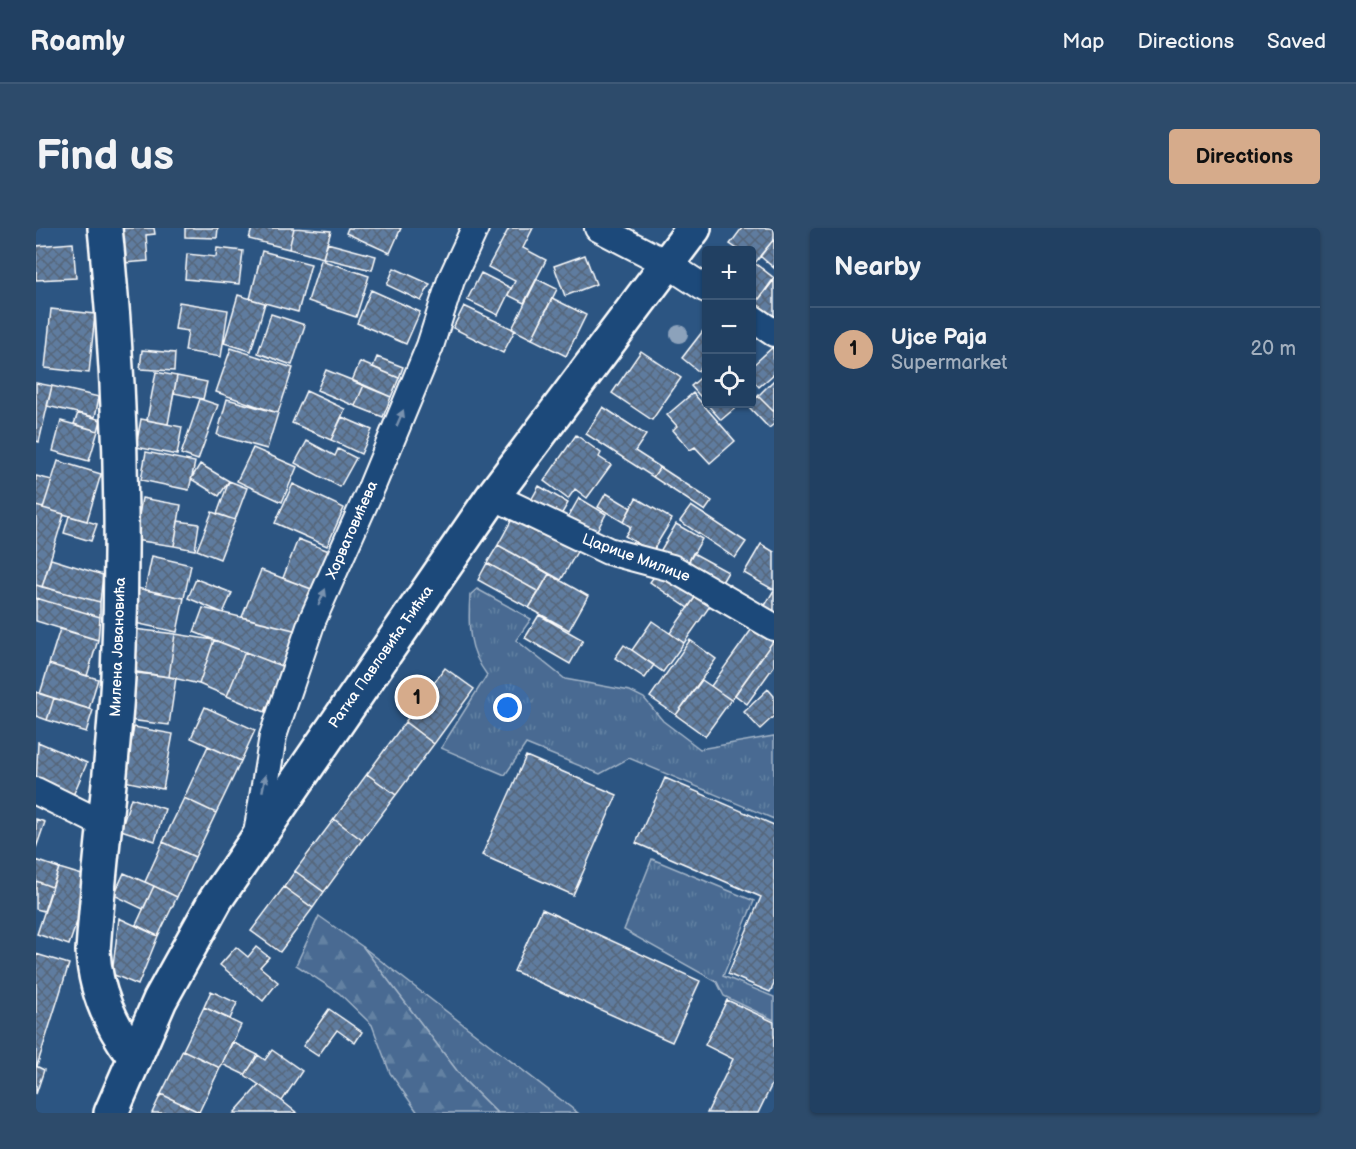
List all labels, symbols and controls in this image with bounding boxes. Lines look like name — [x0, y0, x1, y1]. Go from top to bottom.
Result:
text: Roamly — [30, 25, 125, 58]
text: Map — [1062, 29, 1105, 54]
text: Directions — [1138, 29, 1234, 54]
text: Saved — [1267, 29, 1326, 54]
button: Directions — [1169, 129, 1320, 184]
text: Find us — [36, 131, 174, 182]
map controls — [702, 246, 756, 408]
button: + — [702, 246, 756, 300]
text: Nearby — [834, 252, 921, 283]
button: − — [702, 300, 756, 354]
text: Ujce Paja — [891, 324, 987, 351]
text: 1 — [849, 337, 858, 361]
text: 20 m — [1251, 337, 1296, 361]
text: Supermarket — [891, 351, 1007, 375]
button: locate — [702, 354, 756, 408]
one-way arrow — [396, 409, 405, 427]
street label: Хорватовићева — [322, 478, 382, 582]
street label: Царице Милице — [579, 530, 693, 586]
street label: Милена Јовановића — [106, 577, 130, 717]
street label: Ратка Павловића Ћићка — [324, 582, 438, 732]
one-way arrow — [318, 588, 327, 606]
pin: 1 — [398, 674, 436, 720]
your location — [493, 693, 522, 722]
one-way arrow — [260, 773, 269, 792]

